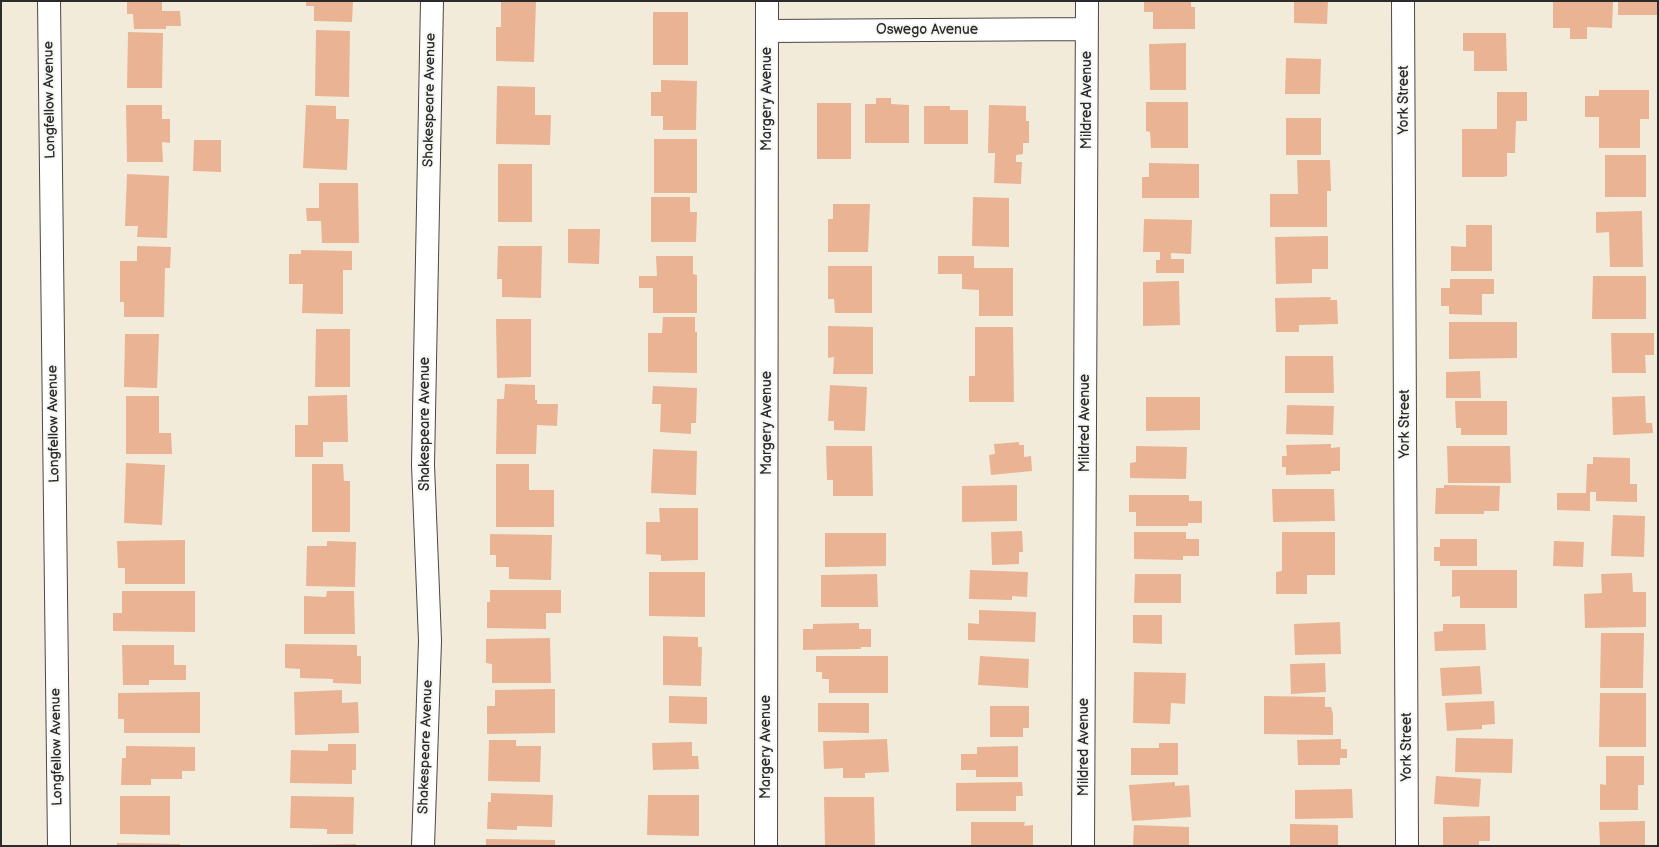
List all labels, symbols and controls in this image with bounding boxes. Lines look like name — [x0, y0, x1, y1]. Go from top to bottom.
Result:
street label: Oswego Avenue — [876, 22, 978, 38]
street label: Shakespeare Avenue — [420, 33, 440, 167]
street label: Longfellow Avenue — [41, 41, 59, 159]
street label: Margery Avenue — [759, 47, 775, 151]
street label: Mildred Avenue — [1079, 51, 1095, 149]
street label: York Street — [1396, 65, 1412, 135]
street label: Shakespeare Avenue — [417, 357, 433, 491]
street label: Longfellow Avenue — [45, 365, 63, 483]
street label: Margery Avenue — [759, 371, 775, 475]
street label: Mildred Avenue — [1077, 374, 1093, 472]
street label: York Street — [1397, 389, 1413, 459]
street label: Shakespeare Avenue — [415, 680, 437, 814]
street label: Longfellow Avenue — [48, 688, 66, 806]
street label: Margery Avenue — [758, 695, 774, 799]
street label: Mildred Avenue — [1076, 698, 1092, 796]
street label: York Street — [1399, 712, 1415, 782]

